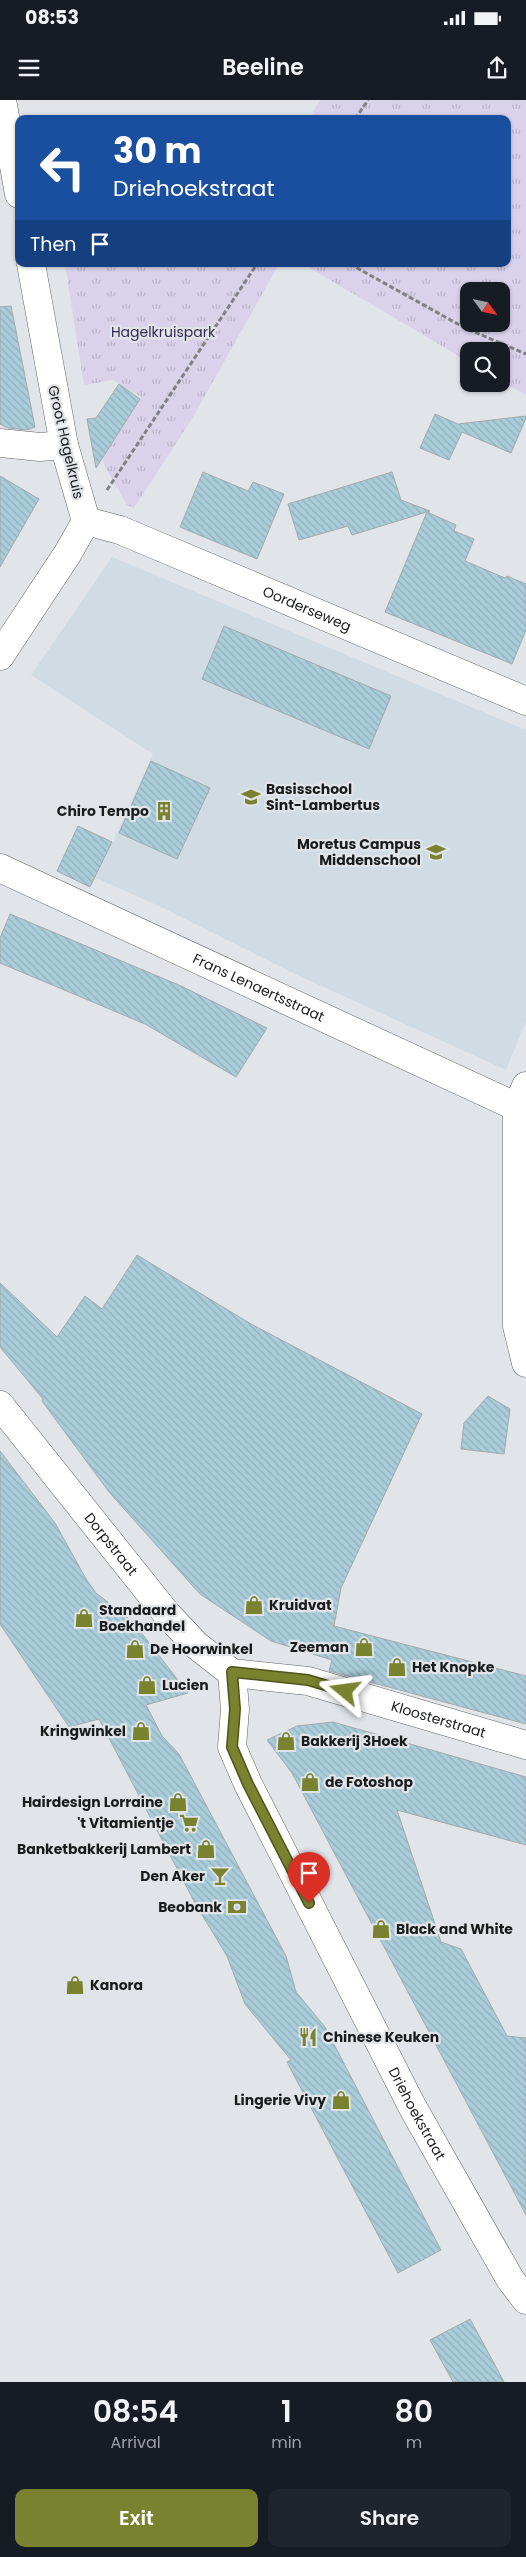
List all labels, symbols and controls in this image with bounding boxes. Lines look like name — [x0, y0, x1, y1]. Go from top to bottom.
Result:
text: 08:53 — [25, 4, 79, 31]
text: Beeline — [222, 52, 304, 83]
icon: menu — [15, 54, 43, 82]
icon: share — [483, 54, 511, 82]
text: 30 m — [113, 126, 201, 175]
icon: left — [30, 135, 95, 200]
text: Driehoekstraat — [113, 173, 274, 204]
icon: arrive — [86, 230, 114, 258]
text: Then — [30, 231, 76, 258]
north arrow — [460, 282, 510, 332]
map controls — [460, 282, 510, 392]
park label: Hagelkruispark — [111, 322, 216, 342]
button: search — [460, 342, 510, 392]
street label: Groot Hagelkruis — [43, 383, 89, 501]
street label: Oorderseweg — [260, 581, 354, 636]
place label: Basisschool Sint-Lambertus — [266, 779, 380, 815]
school or university icon: Basisschool Sint-Lambertus — [240, 786, 262, 808]
building icon: Chiro Tempo — [153, 800, 175, 822]
place label: Chiro Tempo — [57, 801, 149, 821]
place label: Moretus Campus Middenschool — [297, 834, 421, 870]
school or university icon: Moretus Campus Middenschool — [425, 841, 447, 863]
street label: Frans Lenaertsstraat — [190, 949, 328, 1027]
street label: Dorpstraat — [80, 1508, 142, 1580]
shop icon: Kruidvat — [243, 1594, 265, 1616]
place label: Kruidvat — [269, 1595, 332, 1615]
place label: Standaard Boekhandel — [99, 1600, 185, 1636]
shop icon: Standaard Boekhandel — [73, 1607, 95, 1629]
shop icon: Zeeman — [353, 1636, 375, 1658]
place label: Zeeman — [290, 1637, 349, 1657]
shop icon: De Hoorwinkel — [124, 1638, 146, 1660]
place label: De Hoorwinkel — [150, 1639, 253, 1659]
shop icon: Het Knopke — [386, 1656, 408, 1678]
place label: Het Knopke — [412, 1657, 495, 1677]
position arrow — [318, 1664, 370, 1716]
shop icon: Lucien — [136, 1674, 158, 1696]
place label: Lucien — [162, 1675, 209, 1695]
street label: Kloosterstraat — [389, 1696, 488, 1743]
shop icon: Kringwinkel — [130, 1720, 152, 1742]
place label: Kringwinkel — [40, 1721, 126, 1741]
shop icon: Bakkerij 3Hoek — [275, 1730, 297, 1752]
place label: Bakkerij 3Hoek — [301, 1731, 408, 1751]
shop icon: de Fotoshop — [299, 1771, 321, 1793]
place label: de Fotoshop — [325, 1772, 413, 1792]
shop icon: Hairdesign Lorraine — [167, 1791, 189, 1813]
place label: Hairdesign Lorraine — [22, 1792, 163, 1812]
supermarket icon: 't Vitamientje — [178, 1812, 200, 1834]
place label: 't Vitamientje — [77, 1813, 174, 1833]
shop icon: Banketbakkerij Lambert — [195, 1838, 217, 1860]
place label: Banketbakkerij Lambert — [17, 1839, 191, 1859]
pin — [288, 1852, 330, 1903]
icon: arrive — [295, 1859, 323, 1887]
bar icon: Den Aker — [209, 1865, 231, 1887]
place label: Den Aker — [140, 1866, 205, 1886]
bank icon: Beobank — [226, 1896, 248, 1918]
place label: Beobank — [158, 1897, 222, 1917]
shop icon: Black and White — [370, 1918, 392, 1940]
place label: Black and White — [396, 1919, 513, 1939]
shop icon: Kanora — [64, 1974, 86, 1996]
place label: Kanora — [90, 1975, 143, 1995]
restaurant icon: Chinese Keuken — [297, 2026, 319, 2048]
place label: Chinese Keuken — [323, 2027, 439, 2047]
street label: Driehoekstraat — [384, 2064, 450, 2164]
shop icon: Lingerie Vivy — [330, 2089, 352, 2111]
place label: Lingerie Vivy — [234, 2090, 326, 2110]
text: 08:54 — [93, 2390, 178, 2433]
text: 1 — [281, 2390, 292, 2433]
text: 80 — [395, 2390, 433, 2433]
text: Arrival — [110, 2431, 161, 2454]
text: min — [271, 2431, 302, 2454]
text: m — [406, 2431, 422, 2454]
button: Exit — [15, 2489, 258, 2547]
button: Share — [268, 2489, 511, 2547]

